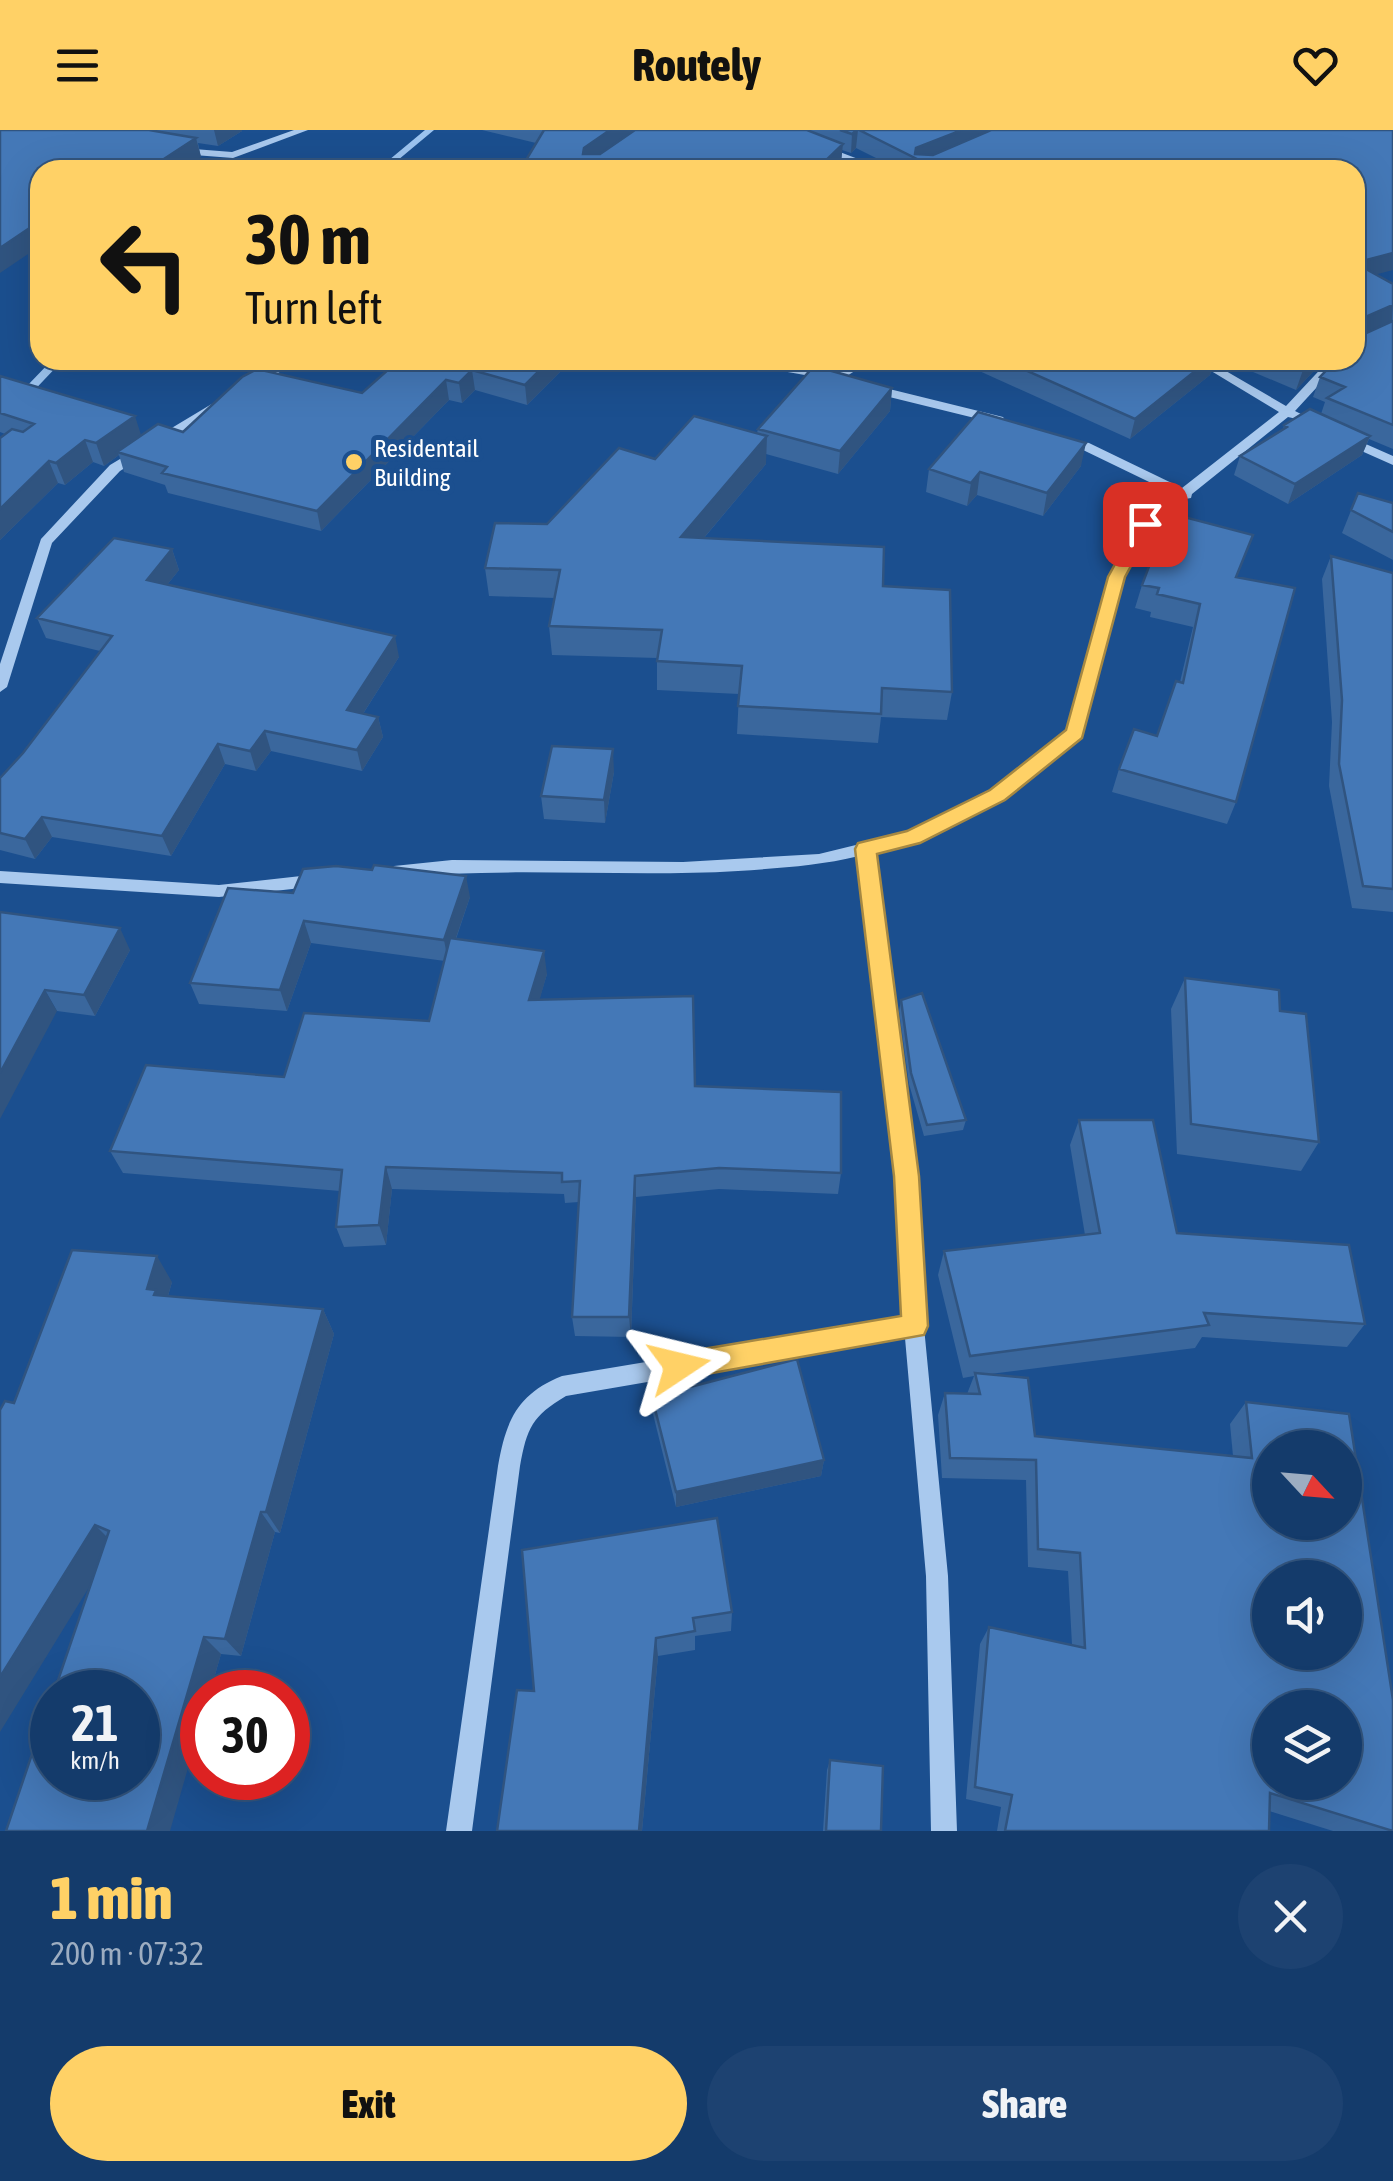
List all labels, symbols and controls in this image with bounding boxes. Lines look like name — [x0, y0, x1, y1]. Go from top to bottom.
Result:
icon: menu — [50, 38, 105, 93]
icon: heart — [1288, 38, 1343, 93]
text: Routely — [632, 39, 761, 91]
text: 30 m — [245, 199, 371, 279]
icon: left — [80, 200, 210, 330]
text: Turn left — [245, 282, 383, 334]
place label: Residentail Building — [374, 434, 479, 491]
marker: Residentail Building — [343, 451, 365, 473]
pin — [1103, 482, 1188, 567]
icon: arrive — [1118, 497, 1173, 552]
position arrow — [627, 1314, 731, 1418]
north arrow — [1252, 1430, 1362, 1540]
map controls — [1252, 1430, 1362, 1800]
button: sound — [1252, 1560, 1362, 1670]
speed limit sign: 30 — [180, 1670, 310, 1800]
button: layers — [1252, 1690, 1362, 1800]
text: 21 — [71, 1694, 118, 1752]
text: km/h — [70, 1746, 120, 1774]
text: 1 min — [50, 1863, 173, 1932]
button: close — [1238, 1864, 1343, 1969]
text: 200 m · 07:32 — [50, 1935, 204, 1972]
button: Exit — [50, 2046, 687, 2161]
button: Share — [707, 2046, 1343, 2161]

